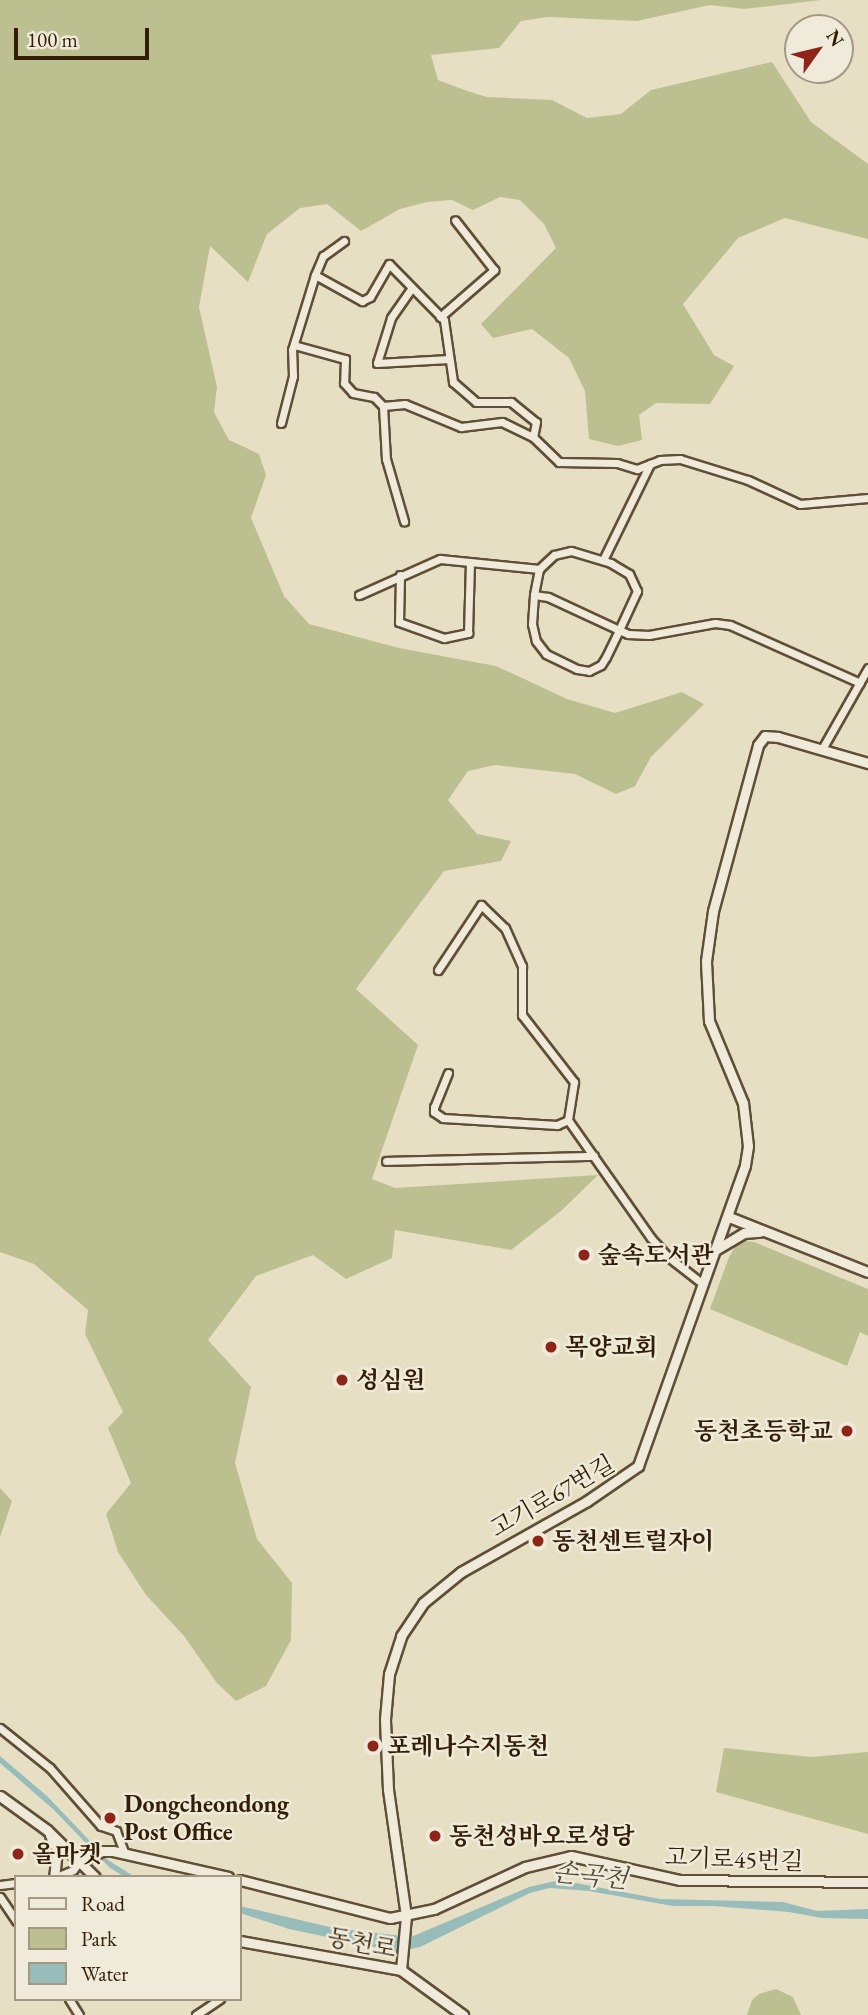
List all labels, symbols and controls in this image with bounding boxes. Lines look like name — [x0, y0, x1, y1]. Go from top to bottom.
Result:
scale bar — [18, 14, 152, 58]
north arrow — [784, 14, 854, 84]
text: N — [821, 25, 850, 51]
text: 100 m — [27, 26, 78, 53]
place label: 숲속도서관 — [598, 1241, 714, 1269]
marker: 숲속도서관 — [576, 1247, 592, 1263]
place label: 목양교회 — [565, 1333, 658, 1361]
marker: 목양교회 — [543, 1339, 559, 1355]
place label: 성심원 — [356, 1366, 426, 1394]
marker: 성심원 — [334, 1372, 350, 1388]
place label: 동천초등학교 — [694, 1417, 833, 1445]
marker: 동천초등학교 — [839, 1423, 855, 1439]
street label: 고기로67번길 — [485, 1449, 619, 1543]
place label: 동천센트럴자이 — [552, 1527, 714, 1555]
marker: 동천센트럴자이 — [530, 1533, 546, 1549]
place label: 포레나수지동천 — [387, 1732, 549, 1760]
marker: 포레나수지동천 — [365, 1738, 381, 1754]
place label: Dongcheondong Post Office — [124, 1790, 289, 1846]
marker: Dongcheondong Post Office — [102, 1810, 118, 1826]
place label: 동천성바오로성당 — [449, 1822, 634, 1850]
marker: 동천성바오로성당 — [427, 1828, 443, 1844]
place label: 올마켓 — [32, 1840, 102, 1868]
street label: 고기로45번길 — [664, 1842, 804, 1876]
marker: 올마켓 — [10, 1846, 26, 1862]
water label: 손곡천 — [551, 1857, 629, 1895]
legend — [14, 1875, 242, 2001]
text: Road — [81, 1890, 125, 1917]
street label: 동천로 — [325, 1922, 399, 1964]
text: Park — [81, 1925, 117, 1952]
text: Water — [81, 1960, 128, 1987]

